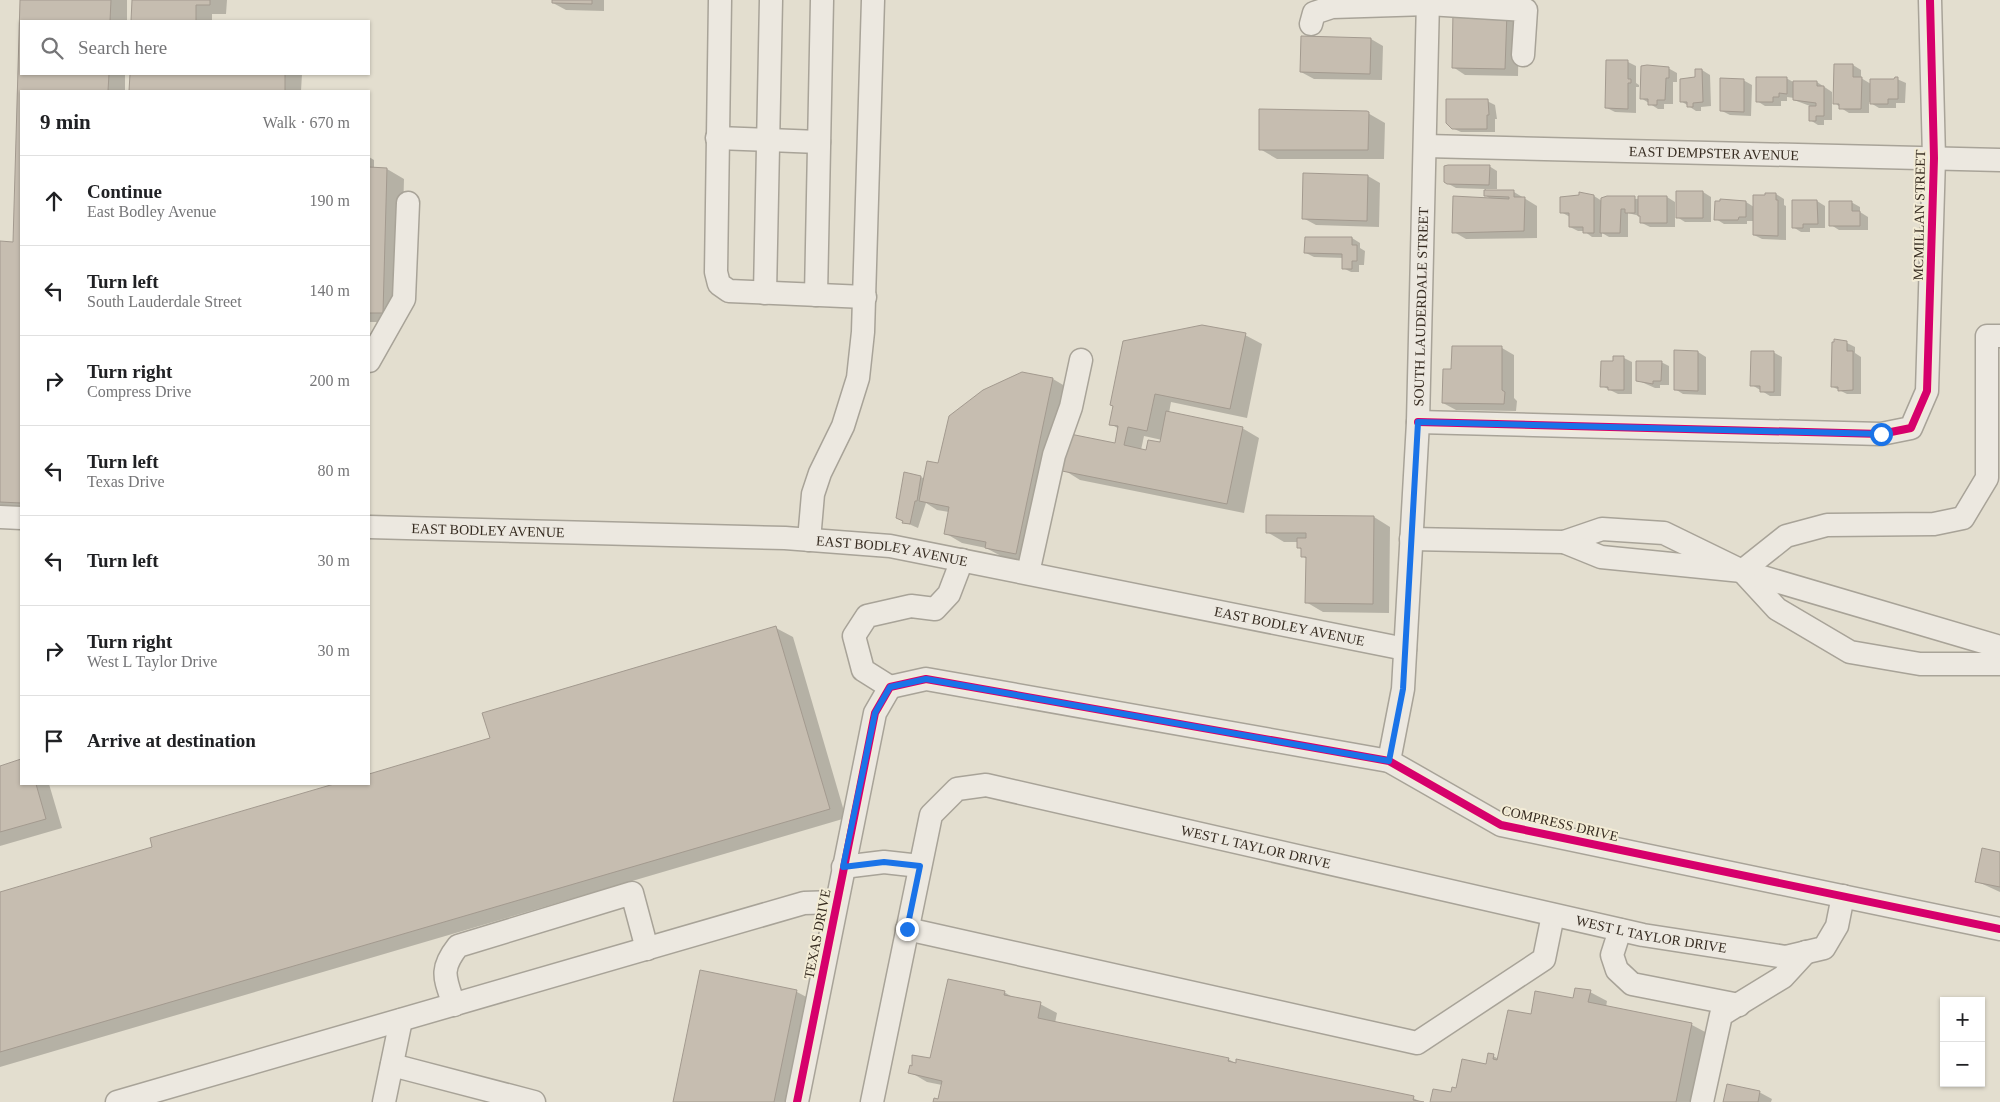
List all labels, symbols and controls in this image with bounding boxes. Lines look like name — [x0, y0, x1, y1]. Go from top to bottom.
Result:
search box — [20, 20, 370, 75]
icon: search — [38, 34, 66, 62]
text: Search here — [78, 37, 167, 58]
text: 9 min — [40, 110, 91, 134]
text: Walk · 670 m — [263, 114, 350, 131]
street label: EAST DEMPSTER AVENUE — [1629, 144, 1799, 163]
street label: MCMILLAN STREET — [1911, 149, 1928, 281]
text: Continue — [87, 181, 162, 202]
icon: ahead — [40, 187, 68, 215]
text: 190 m — [310, 192, 350, 209]
text: East Bodley Avenue — [87, 203, 216, 220]
street label: SOUTH LAUDERDALE STREET — [1411, 207, 1431, 407]
text: Turn left — [87, 271, 159, 292]
icon: left — [40, 277, 68, 305]
text: 140 m — [310, 282, 350, 299]
text: South Lauderdale Street — [87, 293, 242, 310]
text: Turn right — [87, 361, 172, 382]
icon: right — [40, 367, 68, 395]
text: 200 m — [310, 372, 350, 389]
text: Compress Drive — [87, 383, 191, 400]
route start — [1870, 423, 1893, 446]
text: Turn left — [87, 451, 159, 472]
icon: left — [40, 457, 68, 485]
text: 80 m — [318, 462, 350, 479]
text: Texas Drive — [87, 473, 165, 490]
street label: EAST BODLEY AVENUE — [411, 521, 565, 540]
street label: EAST BODLEY AVENUE — [816, 533, 969, 569]
icon: left — [40, 547, 68, 575]
text: Turn left — [87, 550, 159, 571]
text: 30 m — [318, 552, 350, 569]
street label: EAST BODLEY AVENUE — [1213, 604, 1366, 649]
text: Turn right — [87, 631, 172, 652]
icon: right — [40, 637, 68, 665]
text: 30 m — [318, 642, 350, 659]
text: West L Taylor Drive — [87, 653, 217, 670]
icon: arrive — [40, 727, 68, 755]
text: Arrive at destination — [87, 730, 256, 751]
street label: COMPRESS DRIVE — [1500, 803, 1620, 844]
street label: WEST L TAYLOR DRIVE — [1179, 823, 1332, 872]
street label: TEXAS DRIVE — [801, 888, 834, 980]
street label: WEST L TAYLOR DRIVE — [1574, 913, 1728, 956]
route end — [896, 918, 919, 941]
map controls — [1940, 997, 1985, 1087]
button: + — [1940, 997, 1985, 1042]
button: − — [1940, 1042, 1985, 1087]

